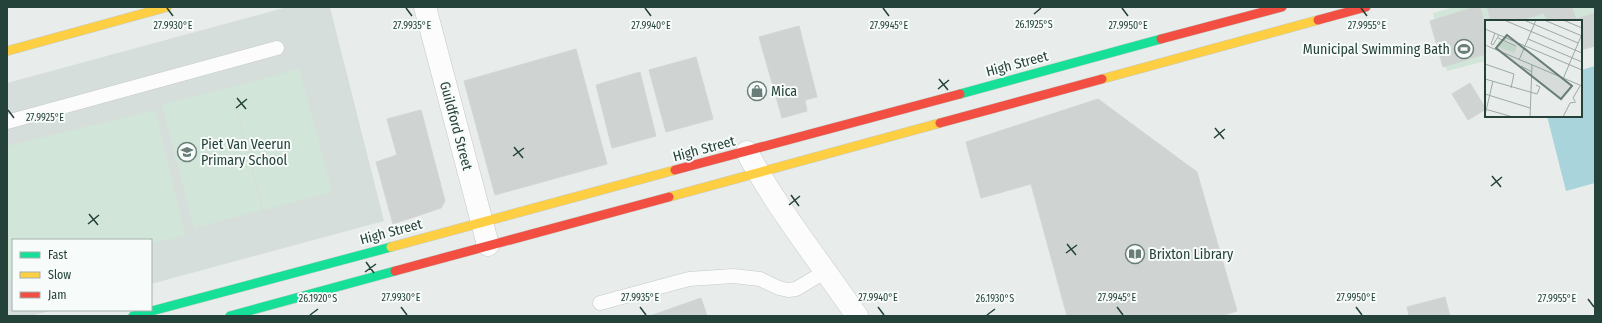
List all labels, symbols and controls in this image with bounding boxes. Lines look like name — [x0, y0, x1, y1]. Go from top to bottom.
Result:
text: 26.1925°S — [1015, 19, 1053, 31]
text: 27.9930°E — [154, 20, 193, 32]
text: 27.9935°E — [393, 20, 431, 32]
text: 27.9940°E — [631, 20, 671, 32]
text: 27.9945°E — [870, 20, 909, 32]
text: 27.9950°E — [1108, 20, 1148, 32]
text: 27.9955°E — [1348, 20, 1387, 32]
inset map — [1485, 20, 1582, 117]
sports icon: Municipal Swimming Bath — [1453, 38, 1475, 60]
place label: Municipal Swimming Bath — [1303, 41, 1450, 58]
street label: High Street — [984, 47, 1050, 80]
street label: Guildford Street — [436, 80, 476, 173]
shop icon: Mica — [746, 80, 768, 102]
place label: Mica — [771, 83, 797, 100]
text: 27.9925°E — [26, 112, 64, 124]
street label: High Street — [671, 132, 737, 165]
place label: Piet Van Veerun Primary School — [201, 136, 291, 169]
school or university icon: Piet Van Veerun Primary School — [176, 141, 198, 163]
street label: High Street — [358, 215, 424, 248]
legend — [12, 239, 152, 311]
library icon: Brixton Library — [1124, 243, 1146, 265]
place label: Brixton Library — [1149, 246, 1234, 263]
text: Fast — [48, 248, 67, 262]
text: Slow — [48, 268, 71, 282]
text: Jam — [48, 288, 66, 302]
text: 27.9930°E — [382, 292, 421, 304]
text: 27.9935°E — [621, 292, 659, 304]
text: 27.9940°E — [858, 292, 898, 304]
text: 27.9945°E — [1098, 292, 1137, 304]
text: 27.9950°E — [1336, 292, 1376, 304]
text: 26.1920°S — [299, 293, 337, 305]
text: 26.1930°S — [976, 293, 1014, 305]
text: 27.9955°E — [1538, 293, 1577, 305]

